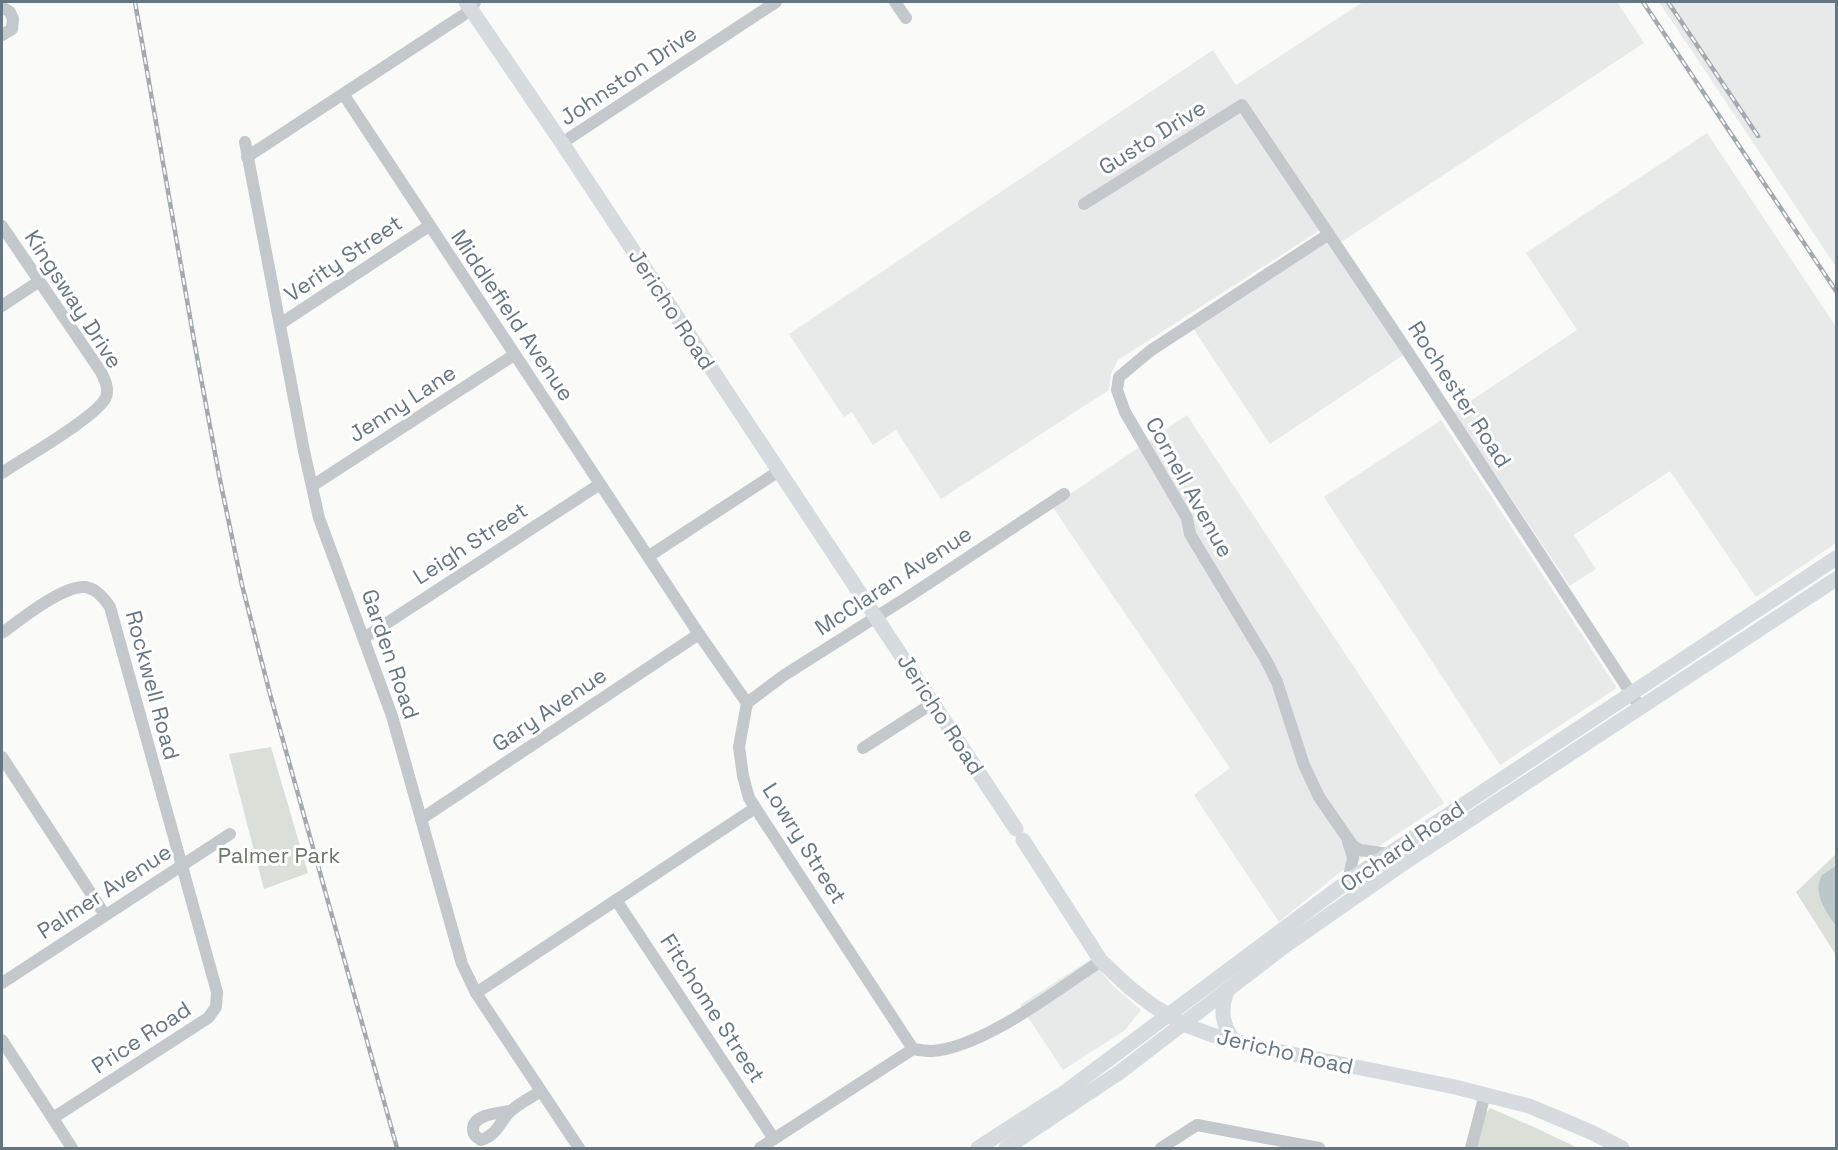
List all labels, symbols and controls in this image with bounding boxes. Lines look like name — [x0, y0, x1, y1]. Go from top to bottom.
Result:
street label: Johnston Drive — [554, 19, 702, 131]
street label: Gusto Drive — [1093, 93, 1211, 181]
street label: Verity Street — [279, 208, 407, 308]
street label: Middlefield Avenue — [445, 224, 581, 406]
street label: Kingsway Drive — [19, 225, 129, 373]
street label: Jericho Road — [622, 243, 722, 375]
street label: Rochester Road — [1402, 315, 1518, 473]
street label: Jenny Lane — [343, 358, 461, 448]
street label: Cornell Avenue — [1140, 412, 1240, 562]
street label: Leigh Street — [408, 496, 532, 590]
street label: McClaran Avenue — [809, 519, 977, 641]
street label: Garden Road — [356, 585, 426, 723]
street label: Rockwell Road — [120, 607, 186, 763]
street label: Jericho Road — [891, 648, 991, 780]
street label: Gary Avenue — [486, 660, 612, 758]
street label: Lowry Street — [757, 777, 853, 909]
street label: Orchard Road — [1335, 794, 1469, 898]
street label: Palmer Avenue — [32, 837, 176, 945]
park label: Palmer Park — [218, 841, 340, 869]
street label: Fitchome Street — [654, 928, 772, 1088]
street label: Price Road — [86, 995, 196, 1079]
street label: Jericho Road — [1214, 1022, 1356, 1080]

